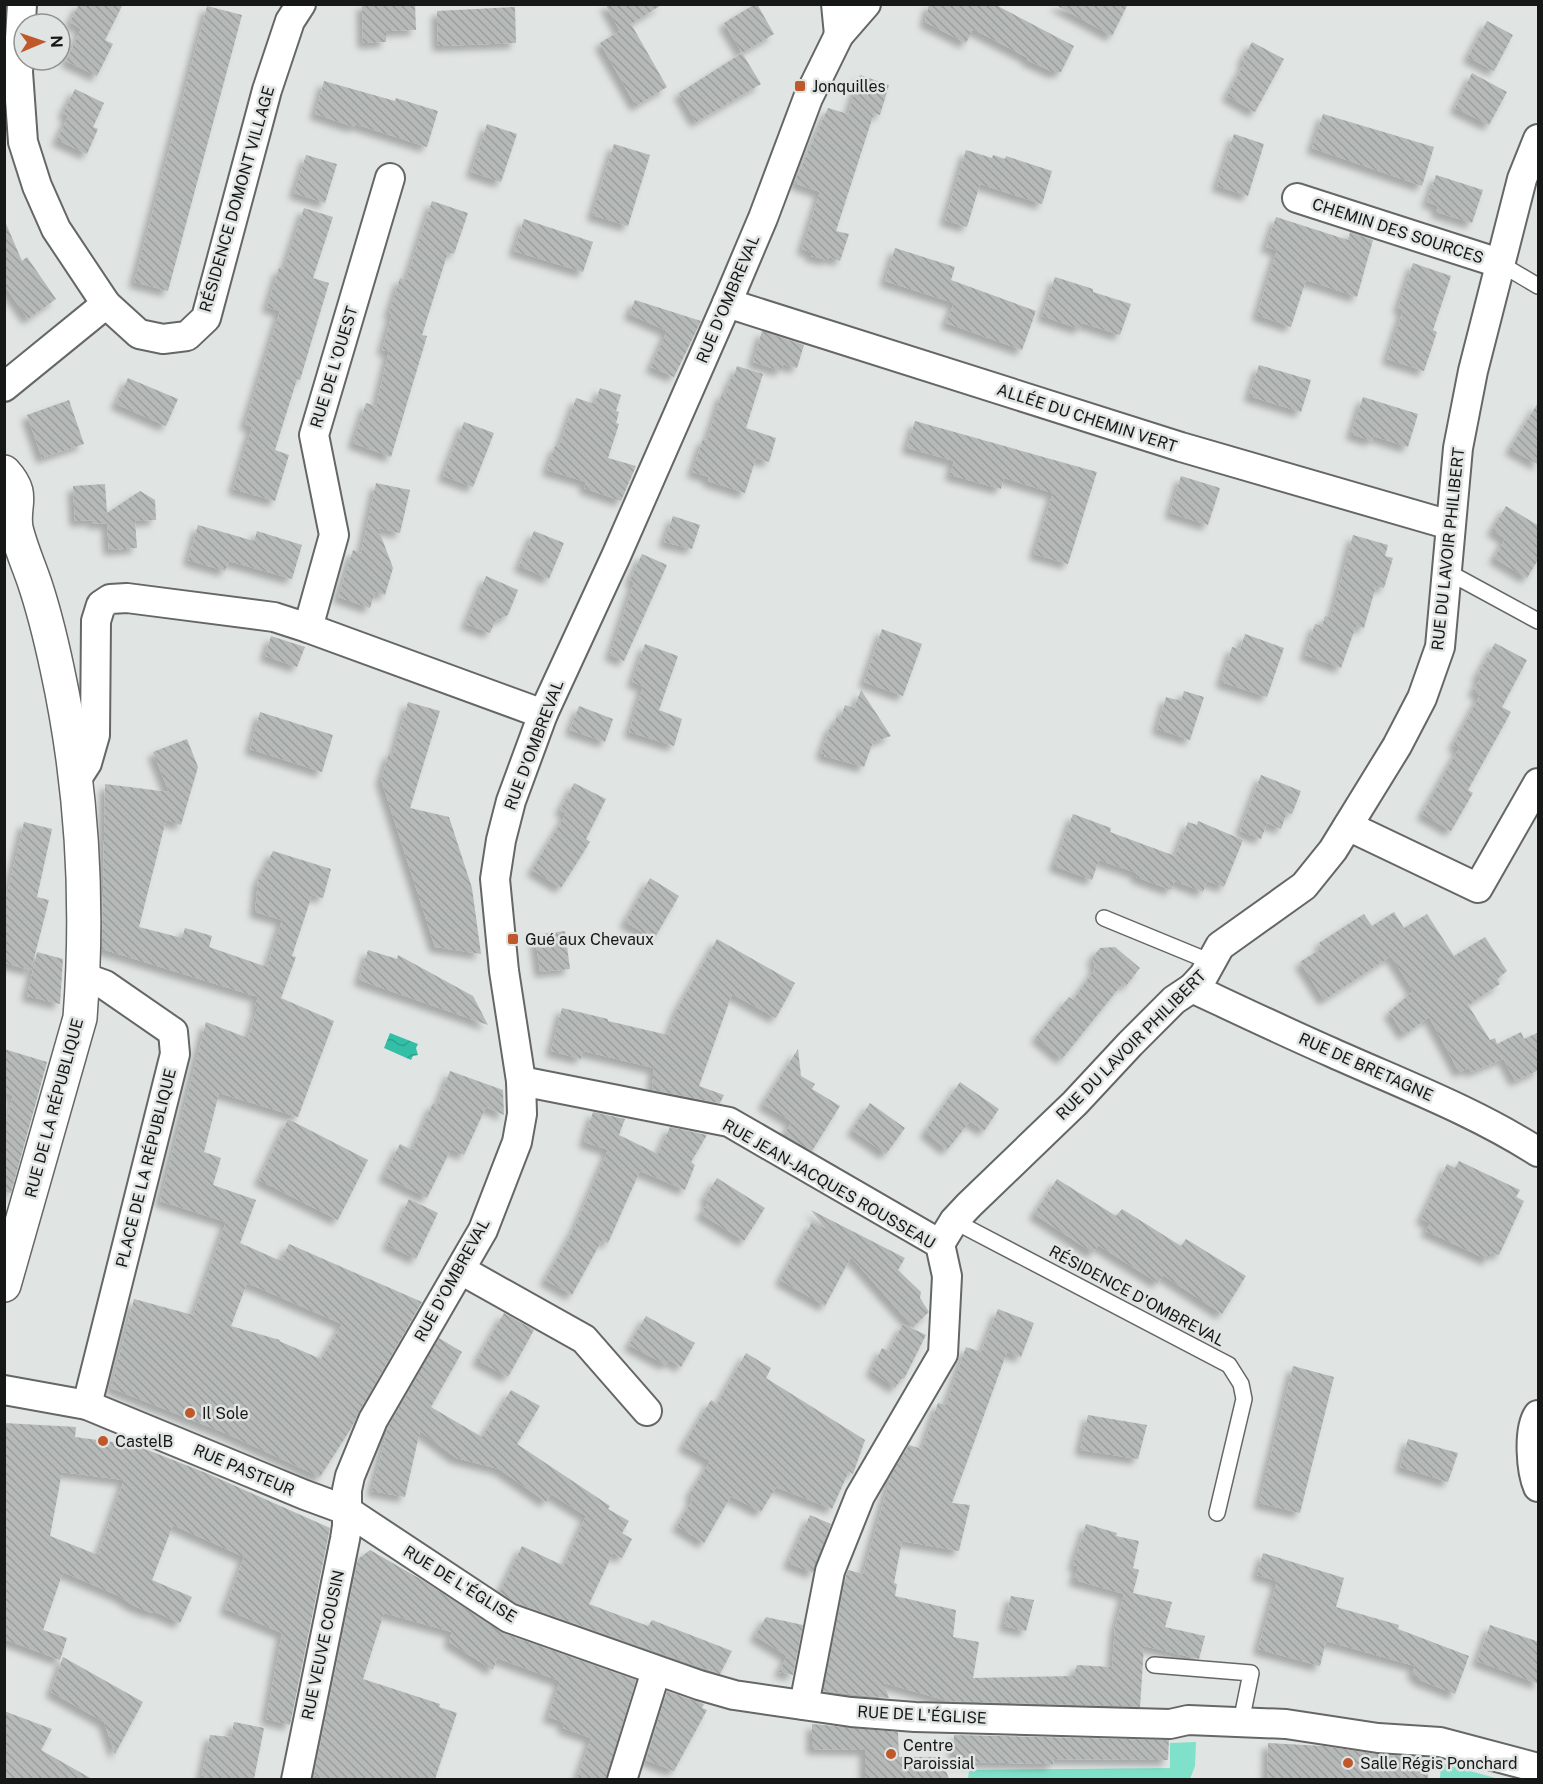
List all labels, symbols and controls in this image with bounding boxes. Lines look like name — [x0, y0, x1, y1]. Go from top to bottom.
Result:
north arrow — [12, 12, 72, 72]
text: N — [47, 35, 66, 48]
place label: Jonquilles — [812, 77, 886, 96]
marker: Jonquilles — [793, 79, 807, 93]
street label: RÉSIDENCE DOMONT VILLAGE — [195, 83, 278, 314]
street label: CHEMIN DES SOURCES — [1310, 194, 1486, 268]
street label: RUE D'OMBREVAL — [692, 232, 764, 366]
street label: RUE DE L'OUEST — [306, 303, 362, 430]
street label: ALLÉE DU CHEMIN VERT — [994, 379, 1180, 456]
street label: RUE DU LAVOIR PHILIBERT — [1428, 446, 1468, 651]
street label: RUE D'OMBREVAL — [500, 677, 568, 813]
place label: Gué aux Chevaux — [525, 930, 654, 949]
marker: Gué aux Chevaux — [506, 932, 520, 946]
street label: RUE DU LAVOIR PHILIBERT — [1052, 966, 1210, 1124]
street label: RUE DE LA RÉPUBLIQUE — [20, 1016, 87, 1200]
street label: RUE DE BRETAGNE — [1296, 1029, 1436, 1105]
street label: PLACE DE LA RÉPUBLIQUE — [111, 1066, 180, 1270]
street label: RUE JEAN-JACQUES ROUSSEAU — [719, 1115, 939, 1253]
street label: RUE D'OMBREVAL — [410, 1215, 494, 1345]
street label: RÉSIDENCE D'OMBREVAL — [1046, 1241, 1229, 1350]
place label: Il Sole — [202, 1404, 249, 1423]
marker: Il Sole — [183, 1406, 197, 1420]
place label: CastelB — [115, 1432, 173, 1451]
marker: CastelB — [96, 1434, 110, 1448]
street label: RUE PASTEUR — [191, 1440, 297, 1500]
street label: RUE DE L'ÉGLISE — [400, 1541, 521, 1626]
street label: RUE VEUVE COUSIN — [298, 1568, 348, 1722]
street label: RUE DE L'ÉGLISE — [857, 1701, 987, 1728]
place label: Centre Paroissial — [903, 1736, 975, 1773]
marker: Centre Paroissial — [884, 1747, 898, 1761]
place label: Salle Régis Ponchard — [1360, 1754, 1517, 1773]
marker: Salle Régis Ponchard — [1341, 1756, 1355, 1770]

